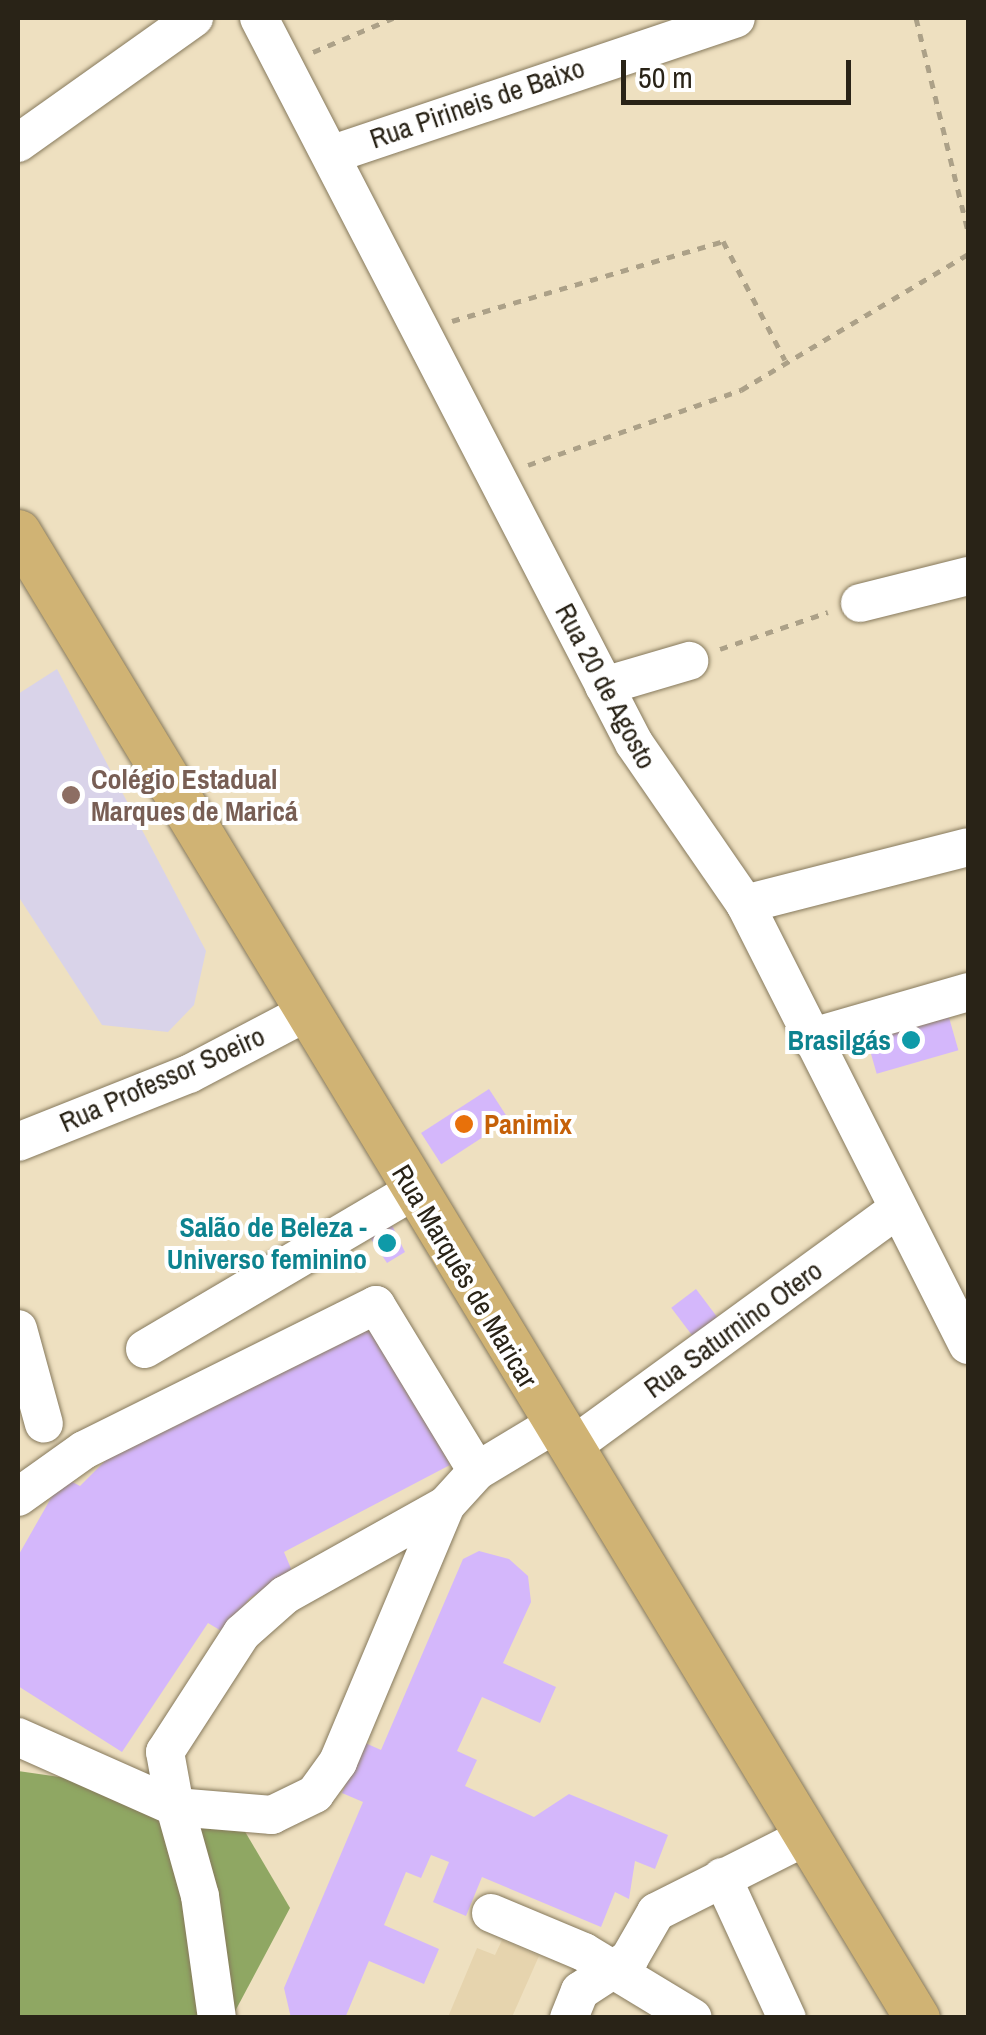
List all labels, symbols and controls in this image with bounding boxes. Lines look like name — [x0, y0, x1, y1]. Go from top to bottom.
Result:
scale bar — [626, 40, 856, 102]
street label: Rua Pirineis de Baixo — [365, 51, 589, 155]
text: 50 m — [638, 57, 693, 97]
street label: Rua 20 de Agosto — [548, 597, 664, 775]
place label: Colégio Estadual Marques de Maricá — [91, 762, 298, 828]
marker: Colégio Estadual Marques de Maricá — [60, 784, 82, 806]
street label: Rua Professor Soeiro — [54, 1019, 270, 1139]
place label: Brasilgás — [788, 1023, 891, 1057]
marker: Brasilgás — [900, 1029, 922, 1051]
place label: Panimix — [484, 1107, 572, 1141]
marker: Panimix — [453, 1113, 475, 1135]
street label: Rua Marquês de Maricar — [385, 1159, 545, 1393]
place label: Salão de Beleza - Universo feminino — [167, 1210, 367, 1276]
marker: Salão de Beleza - Universo feminino — [376, 1232, 398, 1254]
street label: Rua Saturnino Otero — [637, 1253, 829, 1405]

